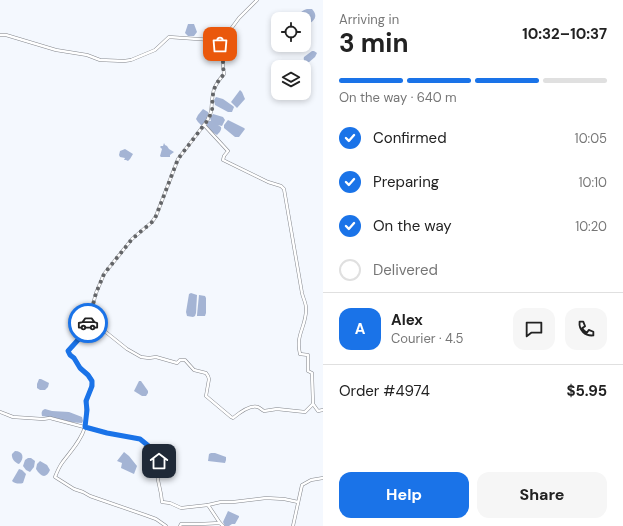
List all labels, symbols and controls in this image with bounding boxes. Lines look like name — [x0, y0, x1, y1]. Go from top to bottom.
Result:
text: Arriving in — [339, 11, 399, 28]
map controls — [271, 12, 311, 100]
button: locate — [271, 12, 311, 52]
text: 10:32–10:37 — [522, 24, 607, 44]
text: 3 min — [339, 26, 408, 60]
pin — [203, 27, 237, 61]
icon: bag — [209, 33, 231, 55]
button: layers — [271, 60, 311, 100]
text: On the way · 640 m — [339, 89, 457, 106]
icon: check — [339, 127, 361, 149]
text: Confirmed — [373, 128, 447, 148]
text: 10:05 — [575, 130, 607, 147]
icon: check — [339, 171, 361, 193]
text: Preparing — [373, 172, 439, 192]
text: 10:10 — [578, 174, 607, 191]
icon: check — [339, 215, 361, 237]
text: On the way — [373, 216, 452, 236]
text: 10:20 — [575, 218, 607, 235]
text: Delivered — [373, 260, 438, 280]
courier — [68, 303, 108, 343]
button: chat — [513, 308, 555, 350]
button: phone — [565, 308, 607, 350]
text: Alex — [391, 310, 423, 330]
icon: car — [77, 312, 99, 334]
text: A — [355, 319, 365, 339]
text: Courier · 4.5 — [391, 330, 464, 347]
text: Order #4974 — [339, 381, 430, 401]
text: $5.95 — [566, 381, 607, 401]
pin — [142, 444, 176, 478]
icon: home — [148, 450, 170, 472]
button: Help — [339, 472, 469, 518]
button: Share — [477, 472, 607, 518]

